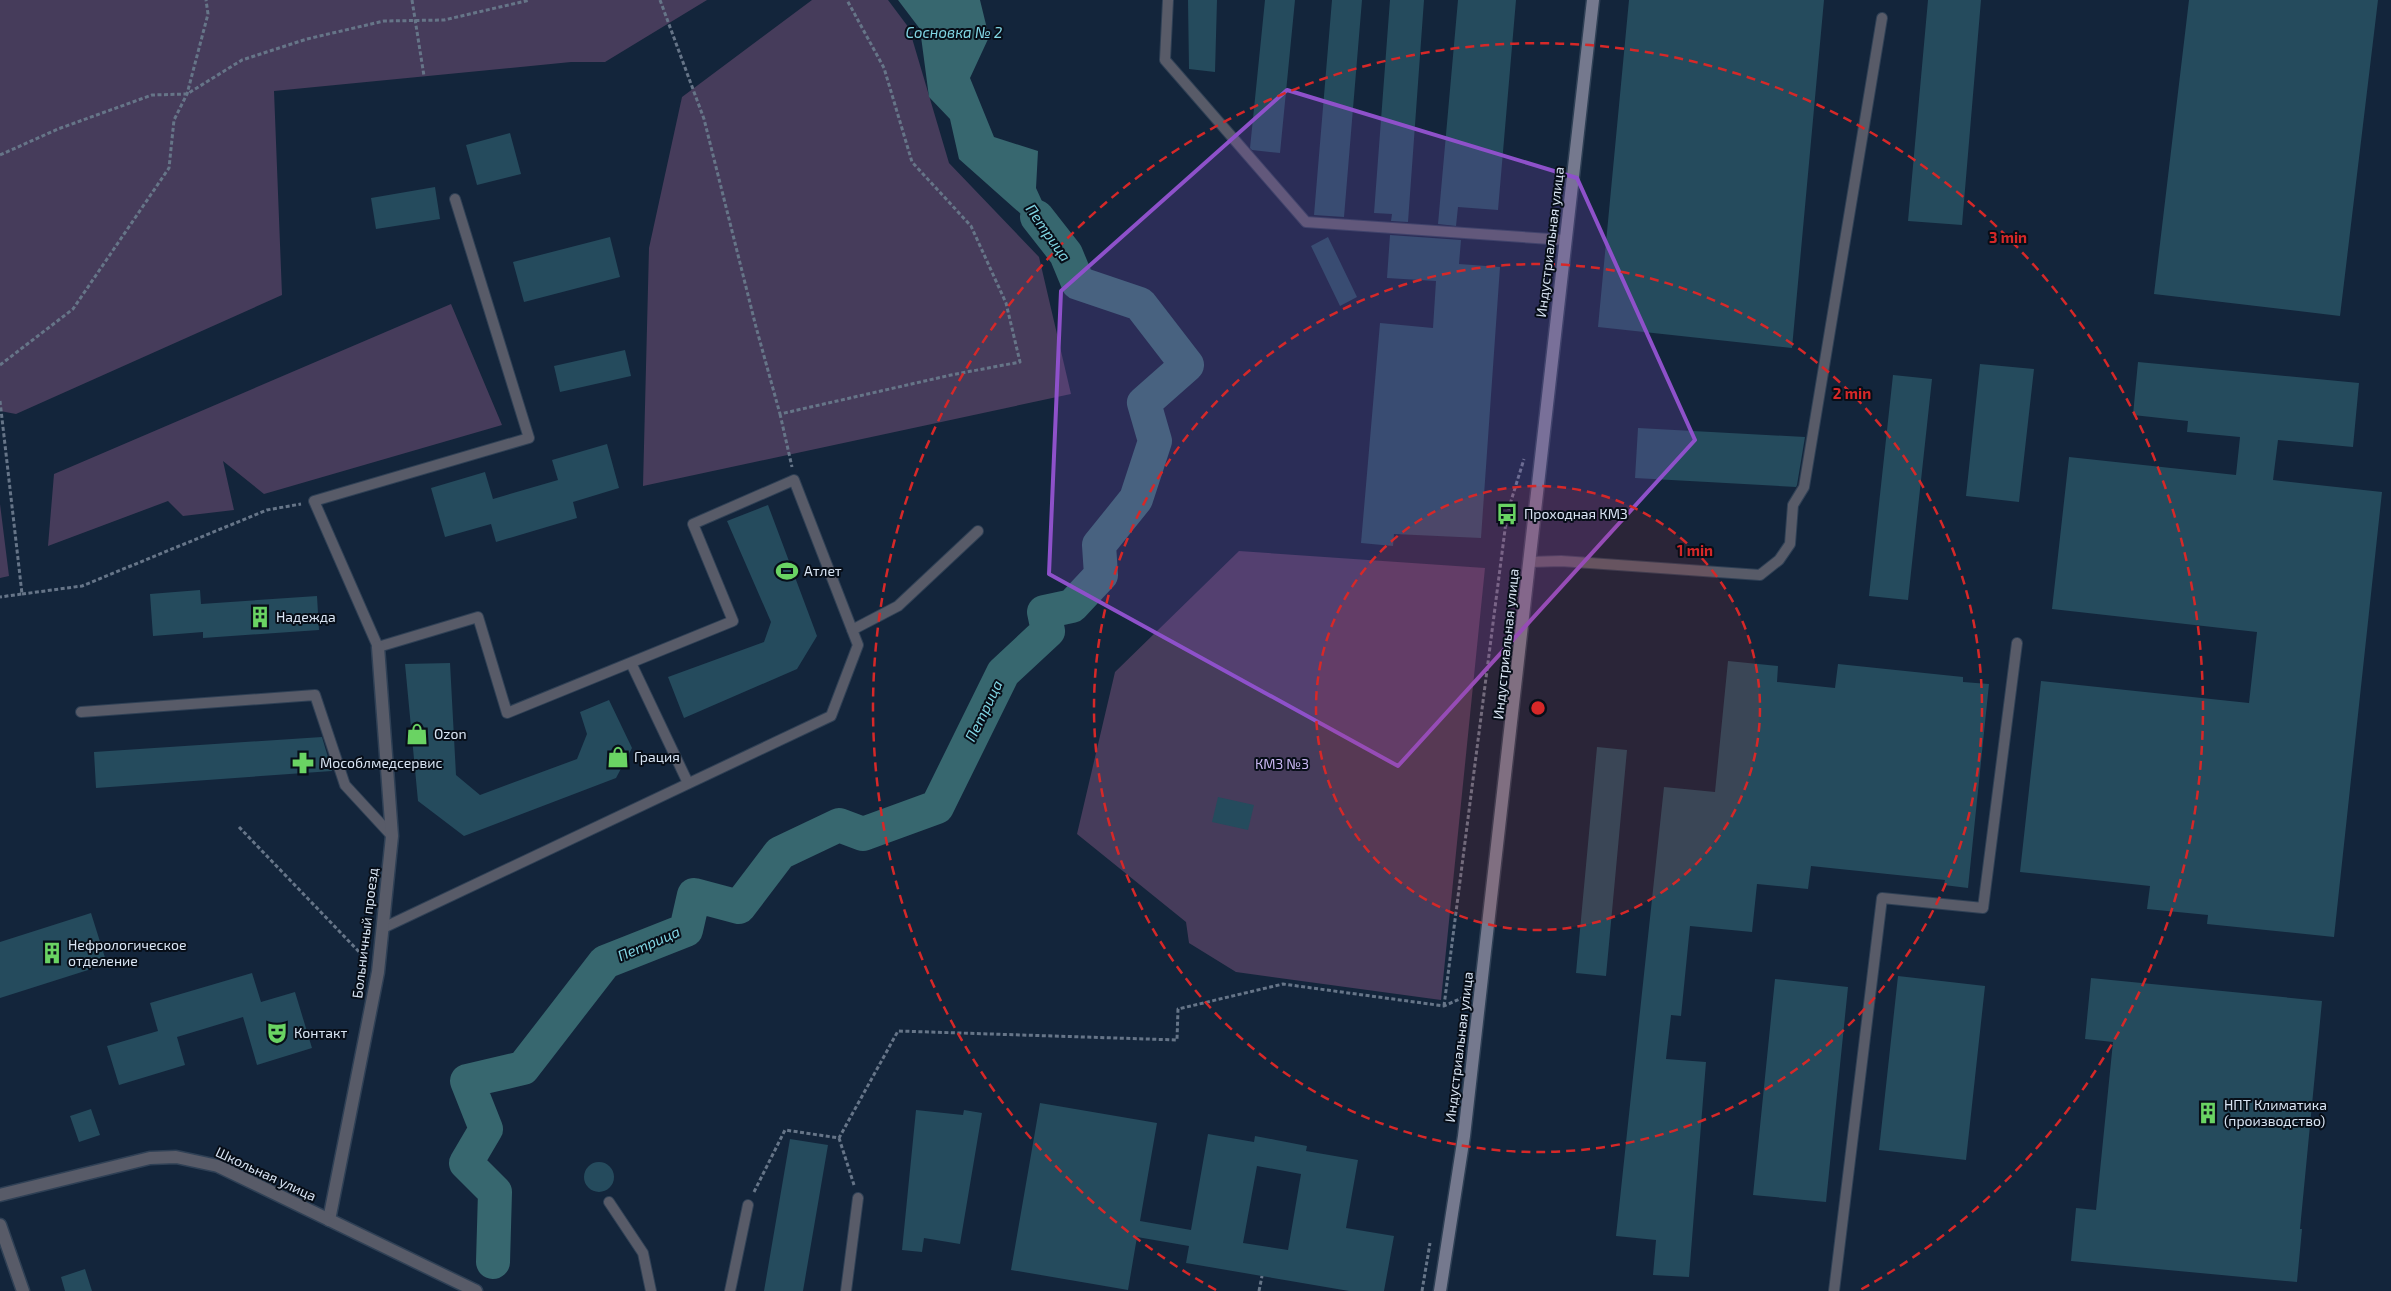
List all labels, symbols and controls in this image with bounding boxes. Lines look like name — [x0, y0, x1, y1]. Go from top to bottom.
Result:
water label: Сосновка № 2 — [906, 23, 1002, 41]
street label: Индустриальная улица — [1532, 166, 1567, 318]
water label: Петрица — [1023, 200, 1075, 265]
text: 3 min — [1989, 228, 2027, 246]
text: 2 min — [1833, 384, 1871, 402]
bus stop icon: Проходная КМЗ — [1494, 501, 1520, 527]
place label: Проходная КМЗ — [1524, 505, 1628, 522]
text: 1 min — [1677, 541, 1713, 559]
sports icon: Атлет — [774, 558, 800, 584]
place label: Атлет — [804, 562, 842, 579]
street label: Индустриальная улица — [1489, 568, 1522, 720]
building icon: Надежда — [247, 604, 273, 630]
place label: Надежда — [276, 608, 336, 625]
water label: Петрица — [961, 677, 1006, 744]
centre of rings — [1529, 699, 1547, 717]
shop icon: Ozon — [404, 721, 430, 747]
place label: Ozon — [434, 725, 467, 742]
shop icon: Грация — [605, 744, 631, 770]
place label: Грация — [634, 748, 680, 765]
pharmacy icon: Мособлмедсервис — [290, 750, 316, 776]
place label: Мособлмедсервис — [320, 754, 442, 771]
park label: КМЗ №3 — [1255, 755, 1309, 772]
street label: Больничный проезд — [348, 867, 381, 999]
water label: Петрица — [615, 922, 683, 964]
place label: Нефрологическое отделение — [68, 936, 186, 969]
building icon: Нефрологическое отделение — [39, 940, 65, 966]
street label: Индустриальная улица — [1441, 971, 1476, 1123]
theatre icon: Контакт — [264, 1020, 290, 1046]
place label: Контакт — [294, 1024, 348, 1041]
place label: НПТ Климатика (производство) — [2224, 1096, 2327, 1129]
building icon: НПТ Климатика (производство) — [2195, 1100, 2221, 1126]
street label: Школьная улица — [213, 1143, 319, 1204]

